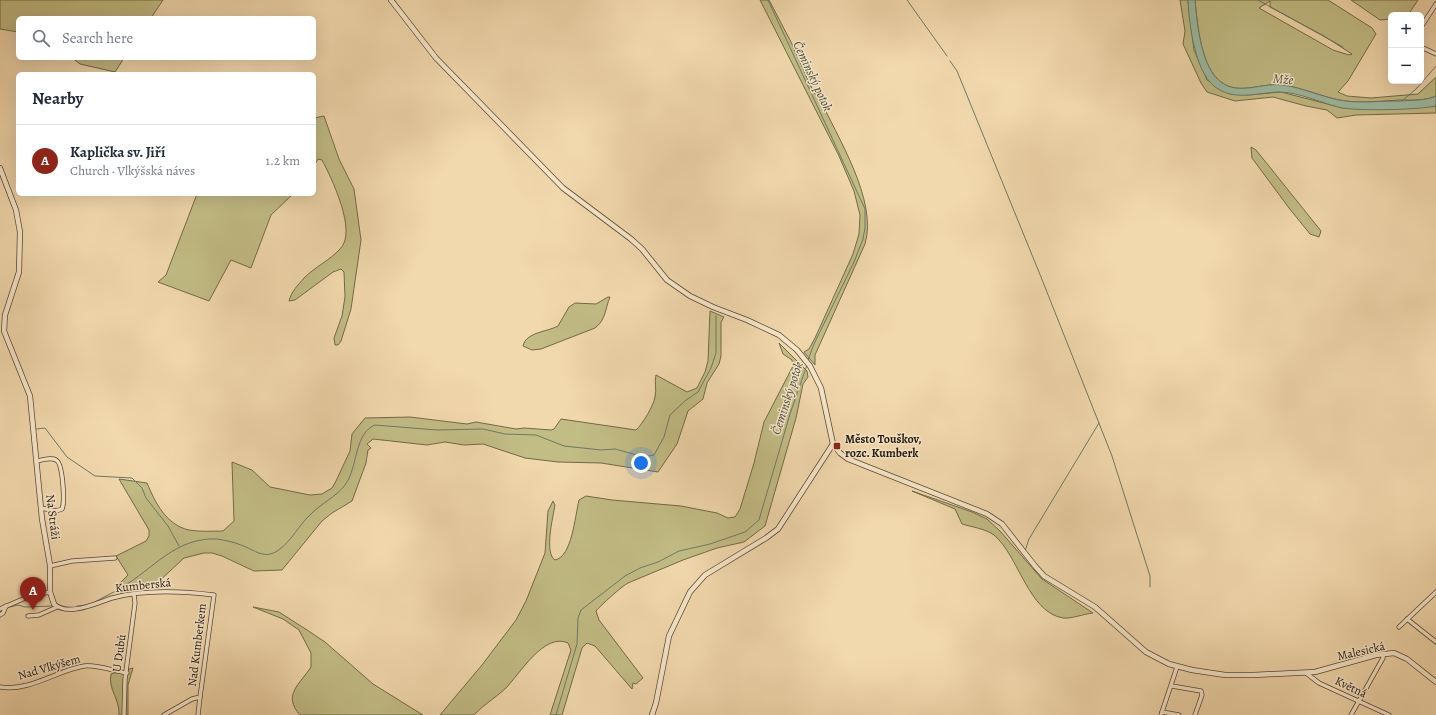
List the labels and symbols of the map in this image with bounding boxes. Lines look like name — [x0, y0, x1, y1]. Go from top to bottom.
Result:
water label: Čeminský potok — [789, 38, 837, 114]
water label: Mže — [1272, 70, 1294, 88]
water label: Čeminský potok — [767, 359, 807, 437]
place label: Město Touškov, rozc. Kumberk — [845, 431, 922, 461]
marker: Město Touškov, rozc. Kumberk — [832, 441, 842, 451]
your location — [631, 453, 651, 473]
street label: Na Stráži — [42, 493, 64, 541]
street label: Kumberská — [114, 574, 172, 596]
pin: A — [20, 577, 46, 610]
street label: Nad Kumberkem — [184, 602, 210, 688]
street label: U Dubů — [108, 633, 130, 673]
street label: Malesická — [1336, 638, 1387, 664]
street label: Nad Vlkýšem — [16, 650, 82, 684]
street label: Květná — [1332, 673, 1370, 702]

